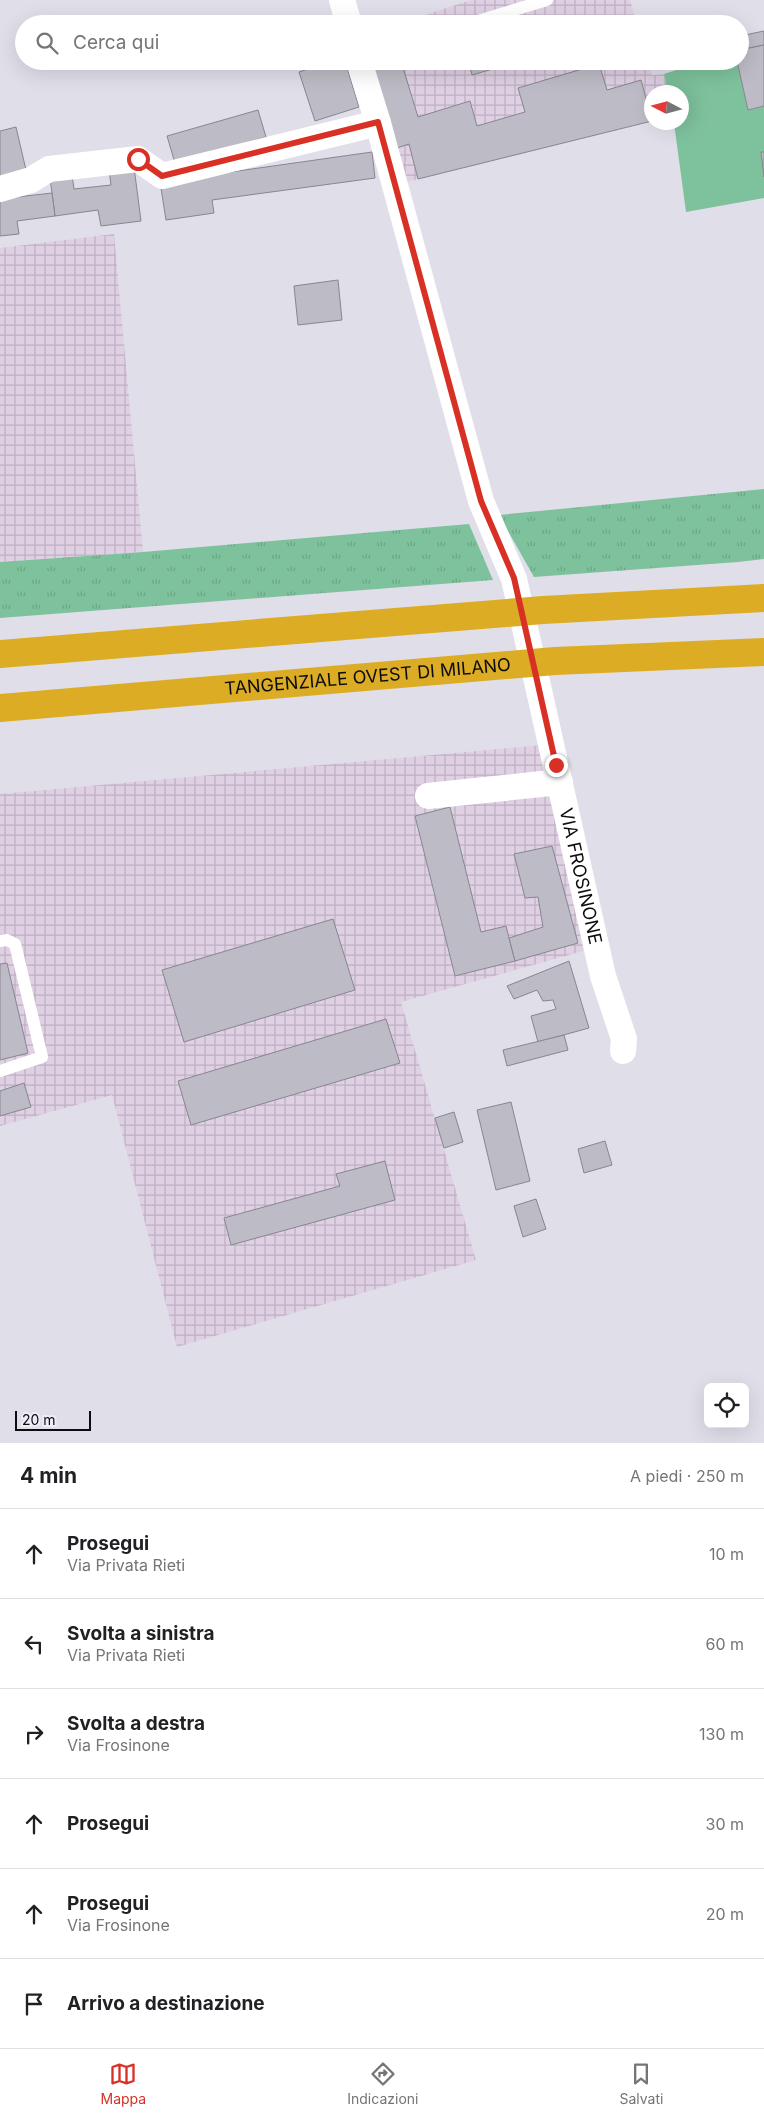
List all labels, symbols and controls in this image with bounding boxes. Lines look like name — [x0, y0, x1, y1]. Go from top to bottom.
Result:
search box — [15, 15, 749, 70]
icon: search — [33, 29, 61, 57]
text: Cerca qui — [73, 31, 159, 54]
north arrow — [644, 85, 689, 130]
route start — [127, 148, 150, 171]
street label: TANGENZIALE OVEST DI MILANO — [224, 654, 512, 699]
route end — [545, 754, 568, 777]
street label: VIA FROSINONE — [556, 806, 607, 946]
map controls — [704, 1383, 749, 1428]
button: locate — [704, 1383, 749, 1428]
scale bar — [15, 1408, 91, 1431]
text: 20 m — [22, 1411, 56, 1428]
text: 4 min — [20, 1463, 77, 1488]
text: A piedi · 250 m — [630, 1466, 744, 1486]
text: Prosegui — [67, 1532, 149, 1555]
icon: ahead — [20, 1540, 48, 1568]
text: 10 m — [709, 1544, 744, 1564]
text: Via Privata Rieti — [67, 1555, 185, 1575]
text: Svolta a sinistra — [67, 1622, 215, 1645]
icon: left — [20, 1630, 48, 1658]
text: 60 m — [705, 1634, 744, 1654]
text: Via Privata Rieti — [67, 1645, 185, 1665]
text: Svolta a destra — [67, 1712, 205, 1735]
icon: right — [20, 1720, 48, 1748]
text: 130 m — [699, 1724, 744, 1744]
text: Via Frosinone — [67, 1735, 170, 1755]
icon: ahead — [20, 1810, 48, 1838]
text: Prosegui — [67, 1812, 149, 1835]
text: 30 m — [706, 1814, 744, 1834]
text: Prosegui — [67, 1892, 149, 1915]
icon: ahead — [20, 1900, 48, 1928]
text: 20 m — [706, 1904, 744, 1924]
text: Via Frosinone — [67, 1915, 170, 1935]
icon: arrive — [20, 1990, 48, 2018]
text: Arrivo a destinazione — [67, 1992, 265, 2015]
tab: Mappa — [101, 2060, 146, 2107]
tab: Indicazioni — [347, 2060, 418, 2107]
tab: Salvati — [620, 2060, 663, 2107]

